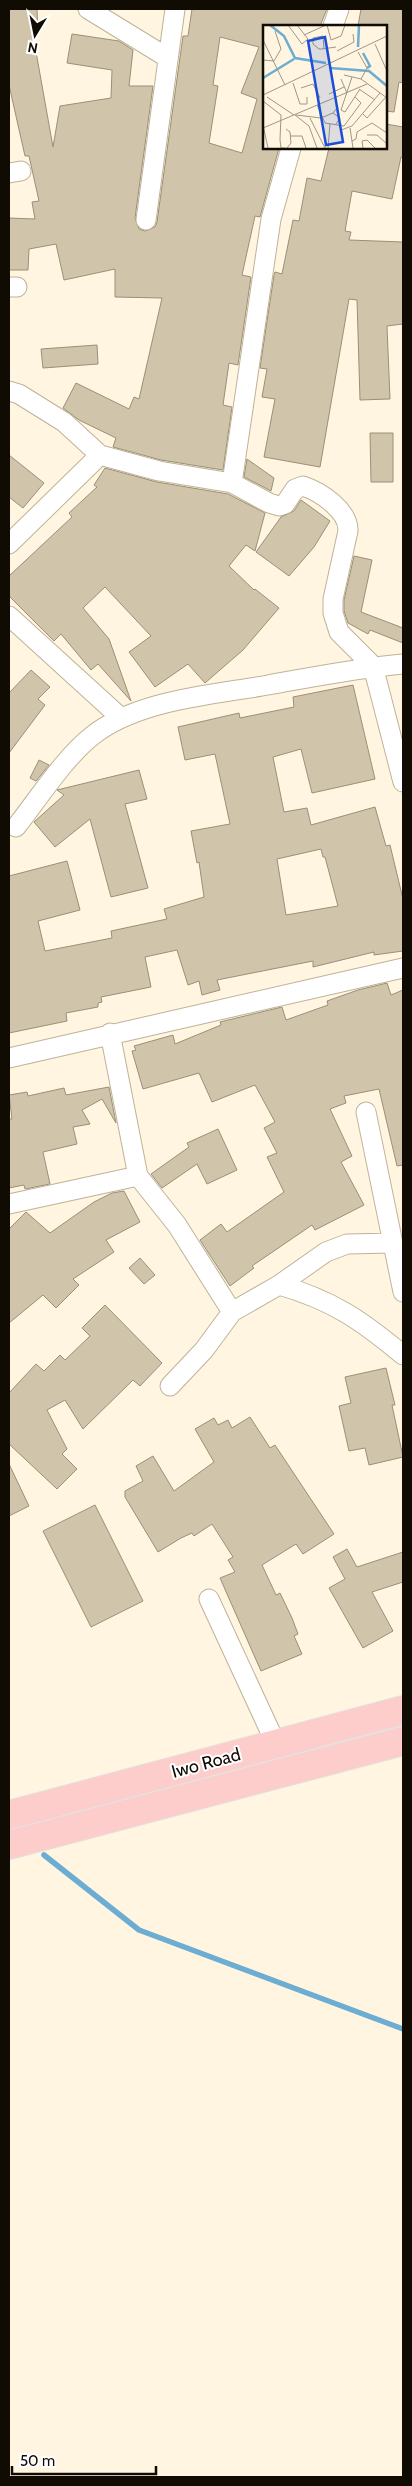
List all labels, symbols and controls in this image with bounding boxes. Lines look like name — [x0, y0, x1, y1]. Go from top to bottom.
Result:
north arrow — [10, 10, 60, 60]
inset map — [263, 25, 387, 149]
text: N — [26, 38, 39, 58]
street label: Iwo Road — [169, 1743, 243, 1783]
scale bar — [12, 2444, 156, 2476]
text: 50 m — [20, 2452, 55, 2470]

